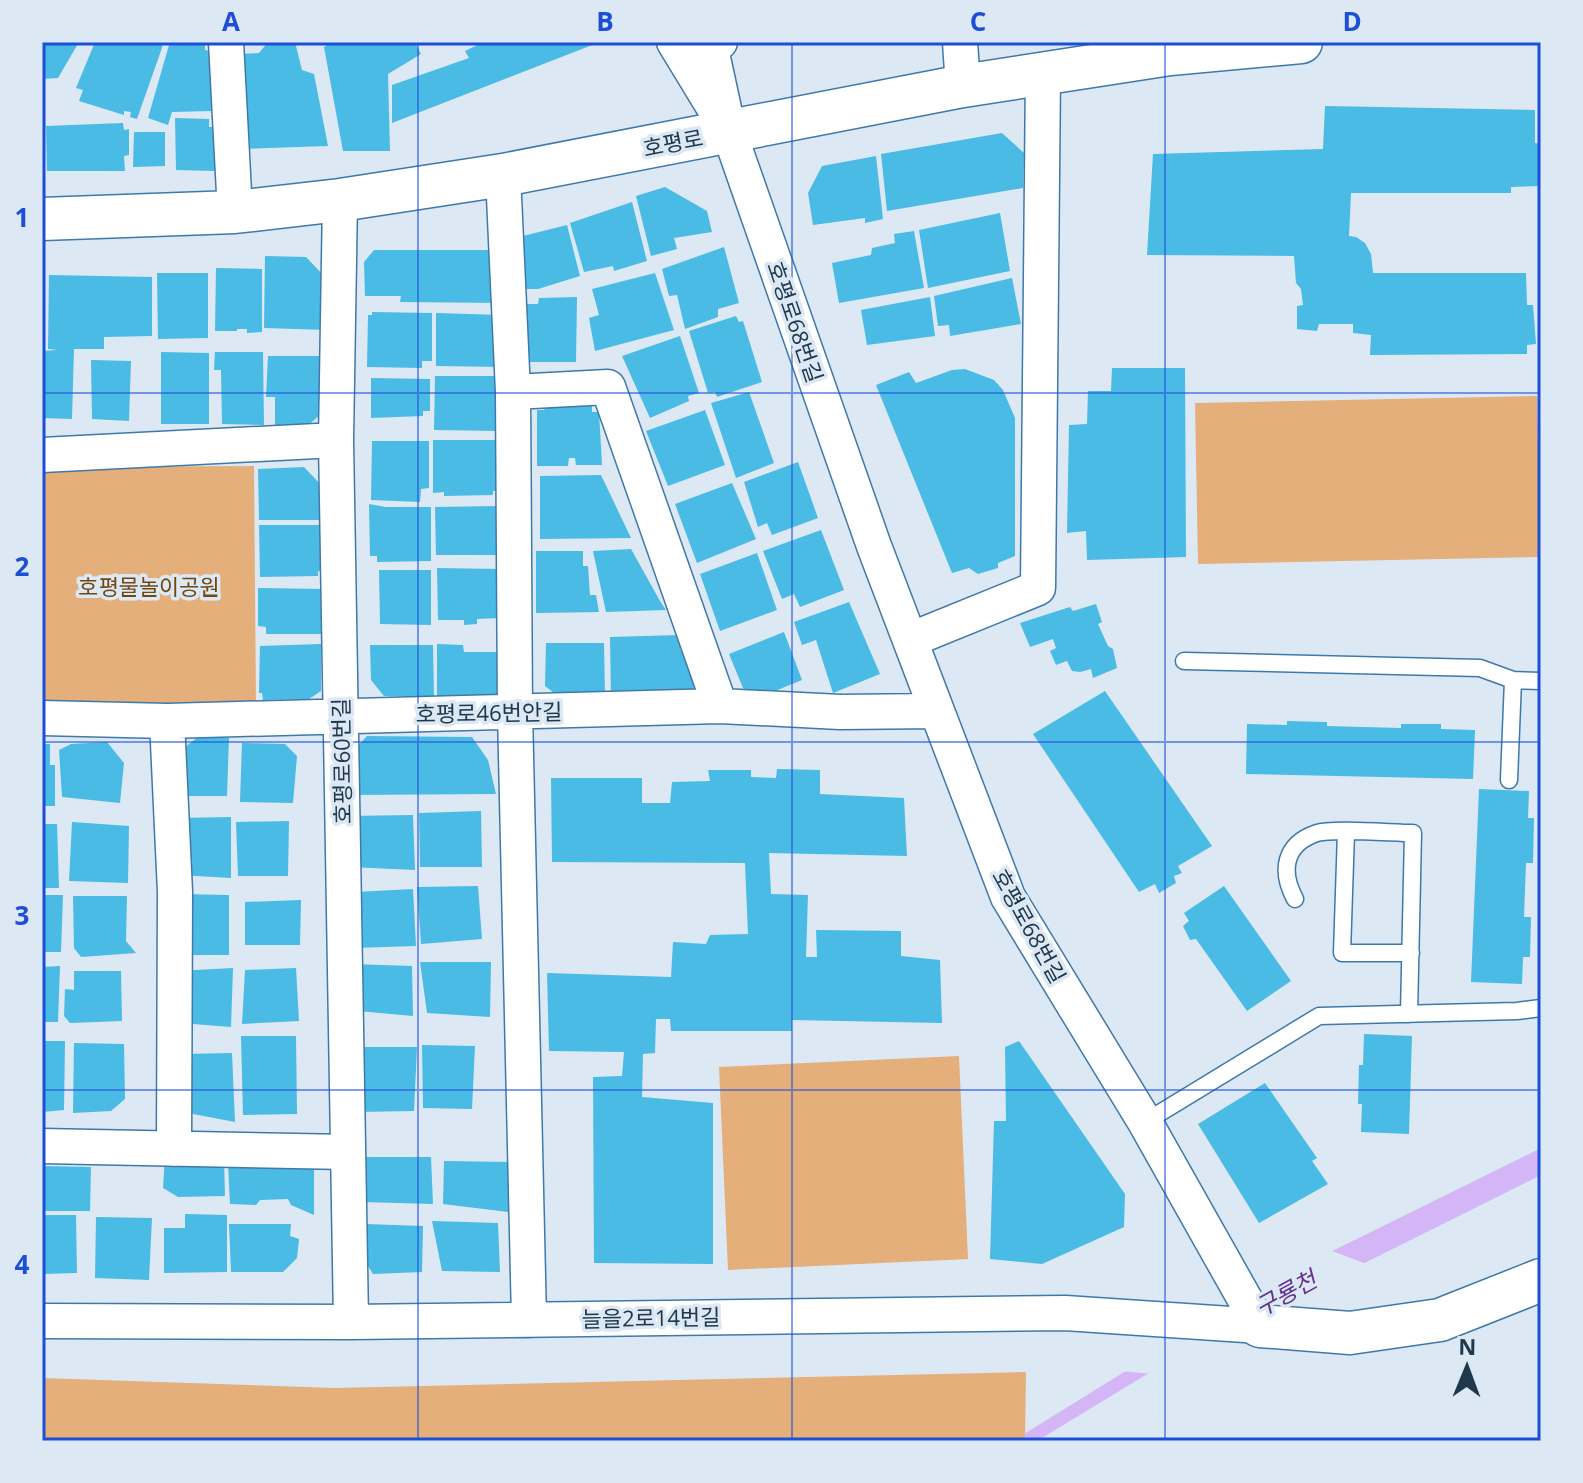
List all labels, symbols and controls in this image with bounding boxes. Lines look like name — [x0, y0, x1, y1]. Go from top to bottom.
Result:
text: A — [222, 3, 240, 39]
text: B — [596, 3, 614, 39]
text: C — [970, 3, 986, 39]
text: D — [1342, 3, 1362, 39]
street label: 호평로 — [640, 121, 705, 163]
text: 1 — [15, 199, 29, 235]
street label: 호평로68번길 — [761, 257, 831, 386]
text: 2 — [15, 548, 30, 584]
park label: 호평물놀이공원 — [78, 571, 220, 601]
street label: 호평로46번안길 — [415, 696, 563, 728]
street label: 호평로60번길 — [325, 698, 357, 824]
street label: 호평로68번길 — [986, 863, 1074, 988]
text: 3 — [15, 897, 29, 933]
text: 4 — [15, 1246, 30, 1282]
water label: 구룡천 — [1248, 1261, 1325, 1323]
street label: 늘을2로14번길 — [581, 1301, 721, 1333]
north arrow — [1427, 1327, 1507, 1407]
text: N — [1458, 1331, 1477, 1361]

